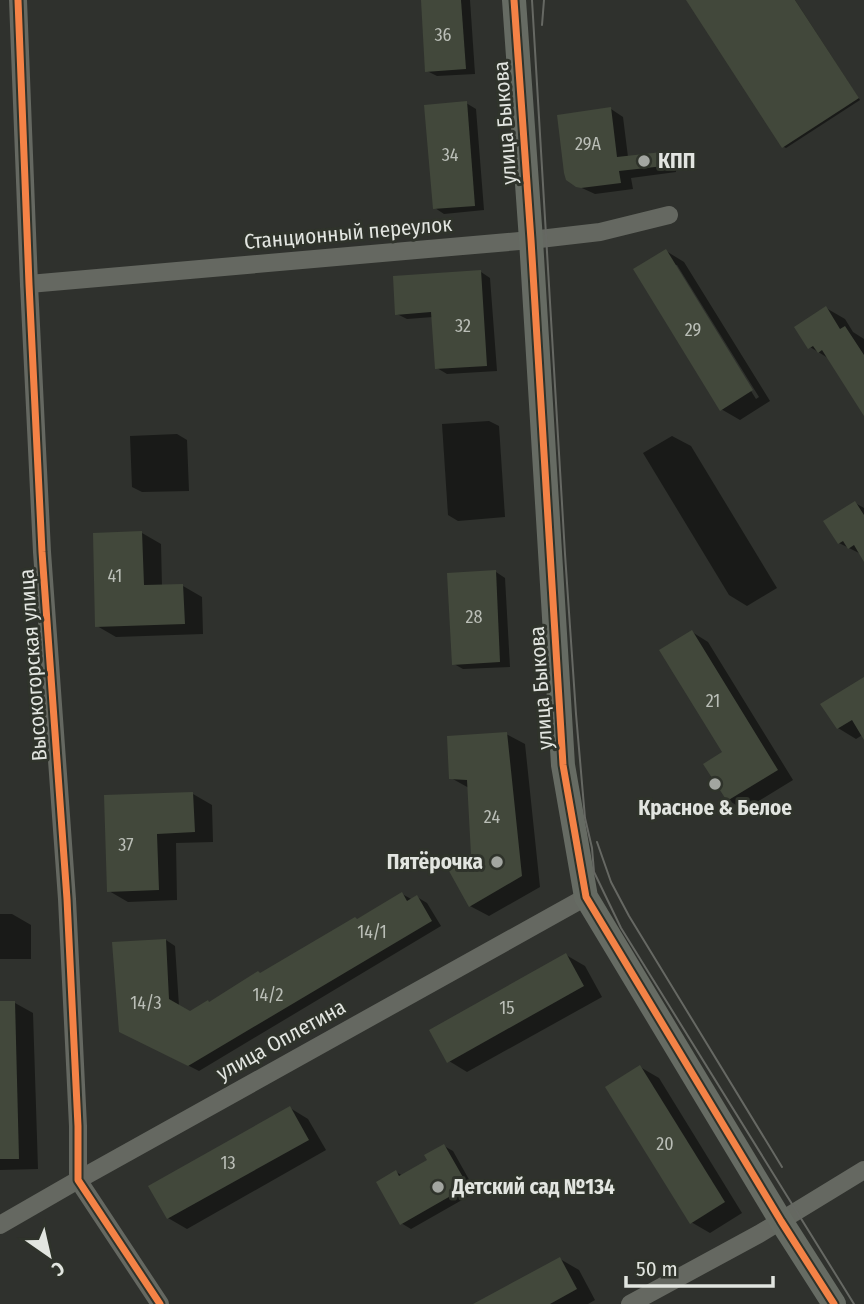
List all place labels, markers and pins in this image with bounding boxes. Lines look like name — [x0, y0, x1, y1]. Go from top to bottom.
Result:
place label: КПП — [658, 148, 695, 174]
marker: КПП — [636, 153, 652, 169]
marker: Красное & Белое — [707, 776, 723, 792]
place label: Красное & Белое — [638, 795, 792, 821]
place label: Пятёрочка — [387, 849, 483, 875]
marker: Пятёрочка — [489, 854, 505, 870]
place label: Детский сад №134 — [451, 1174, 615, 1200]
marker: Детский сад №134 — [430, 1179, 446, 1195]

